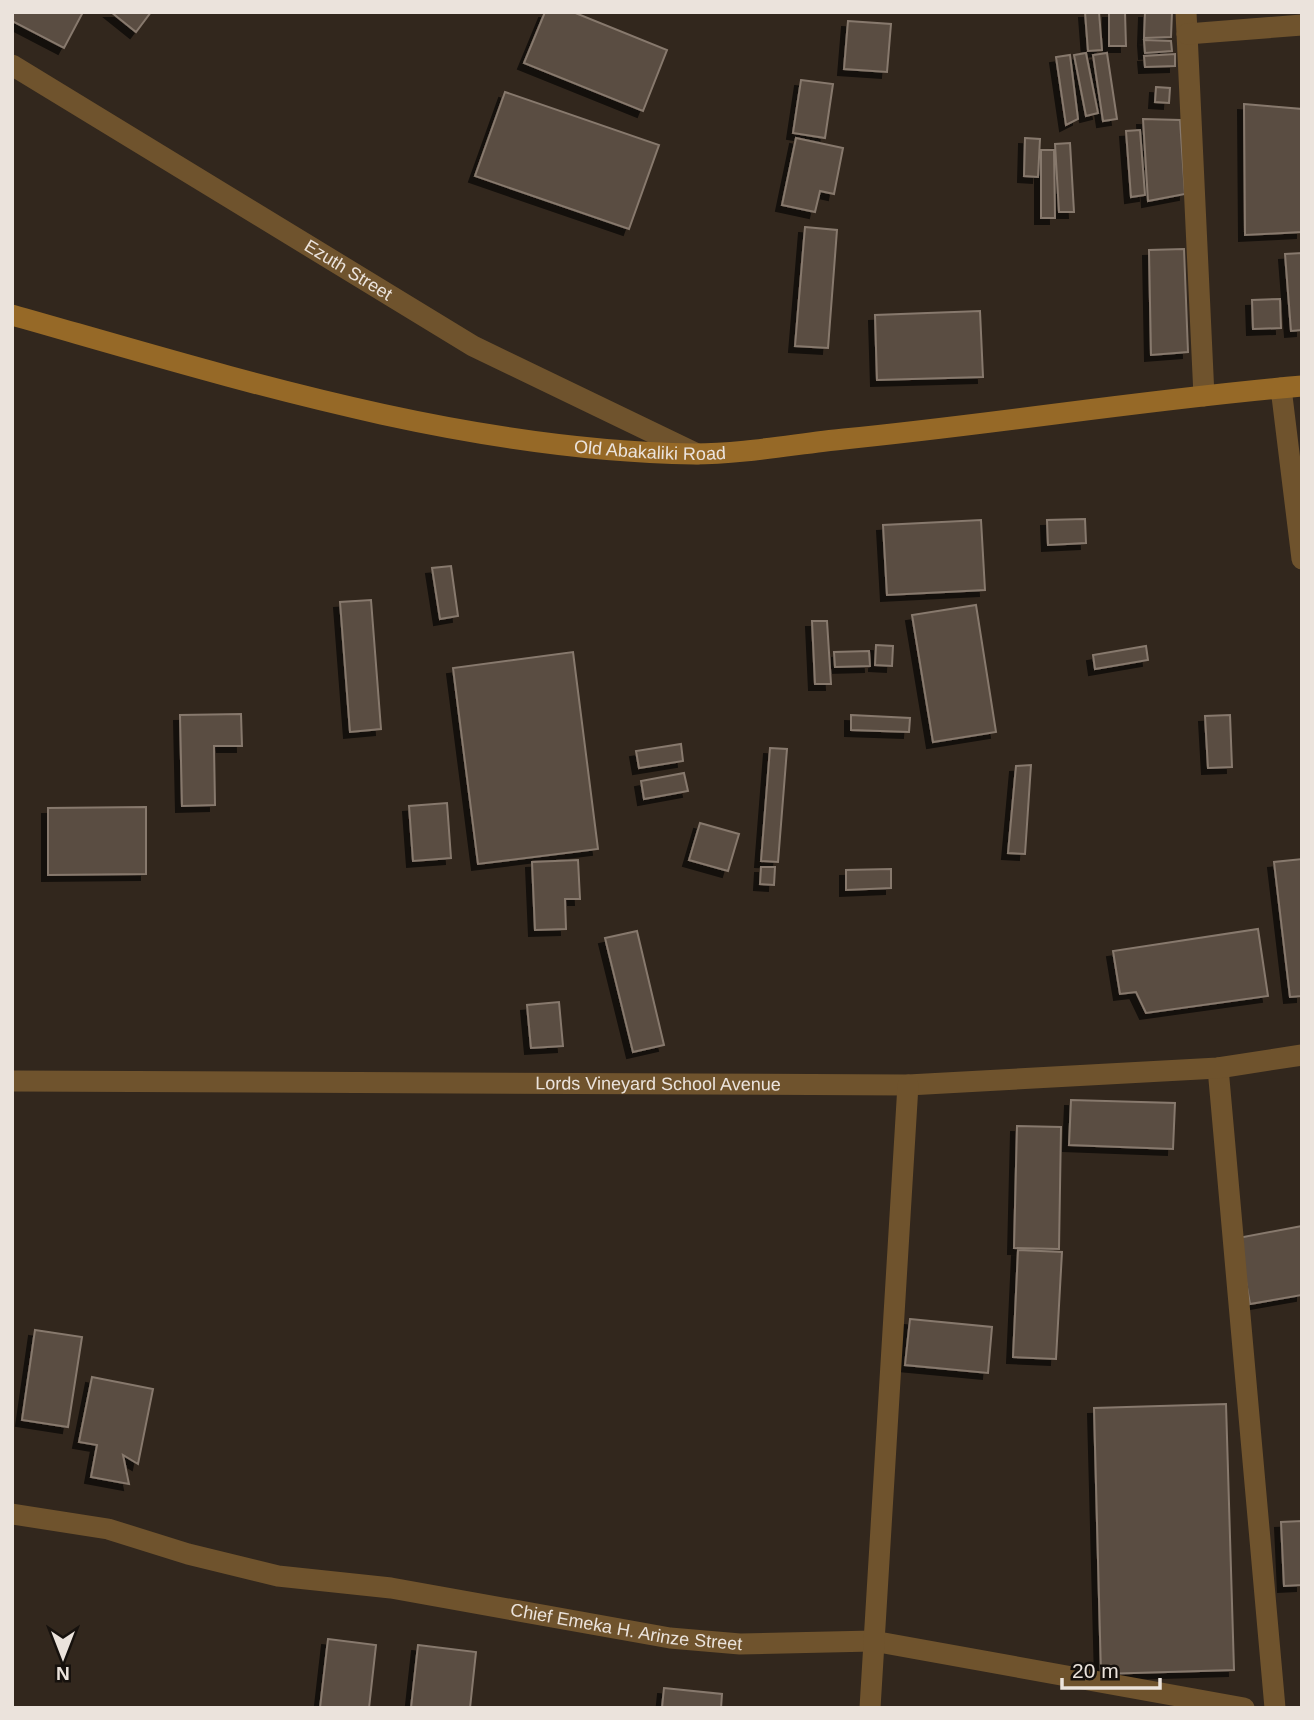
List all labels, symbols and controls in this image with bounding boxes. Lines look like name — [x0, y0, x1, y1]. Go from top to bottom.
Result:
street label: Ezuth Street — [301, 236, 396, 304]
street label: Old Abakaliki Road — [573, 436, 727, 464]
street label: Lords Vineyard School Avenue — [535, 1073, 781, 1094]
street label: Chief Emeka H. Arinze Street — [509, 1600, 743, 1654]
north arrow — [28, 1622, 98, 1692]
scale bar — [1062, 1646, 1160, 1690]
text: 20 m — [1072, 1659, 1119, 1682]
text: N — [56, 1663, 70, 1684]

